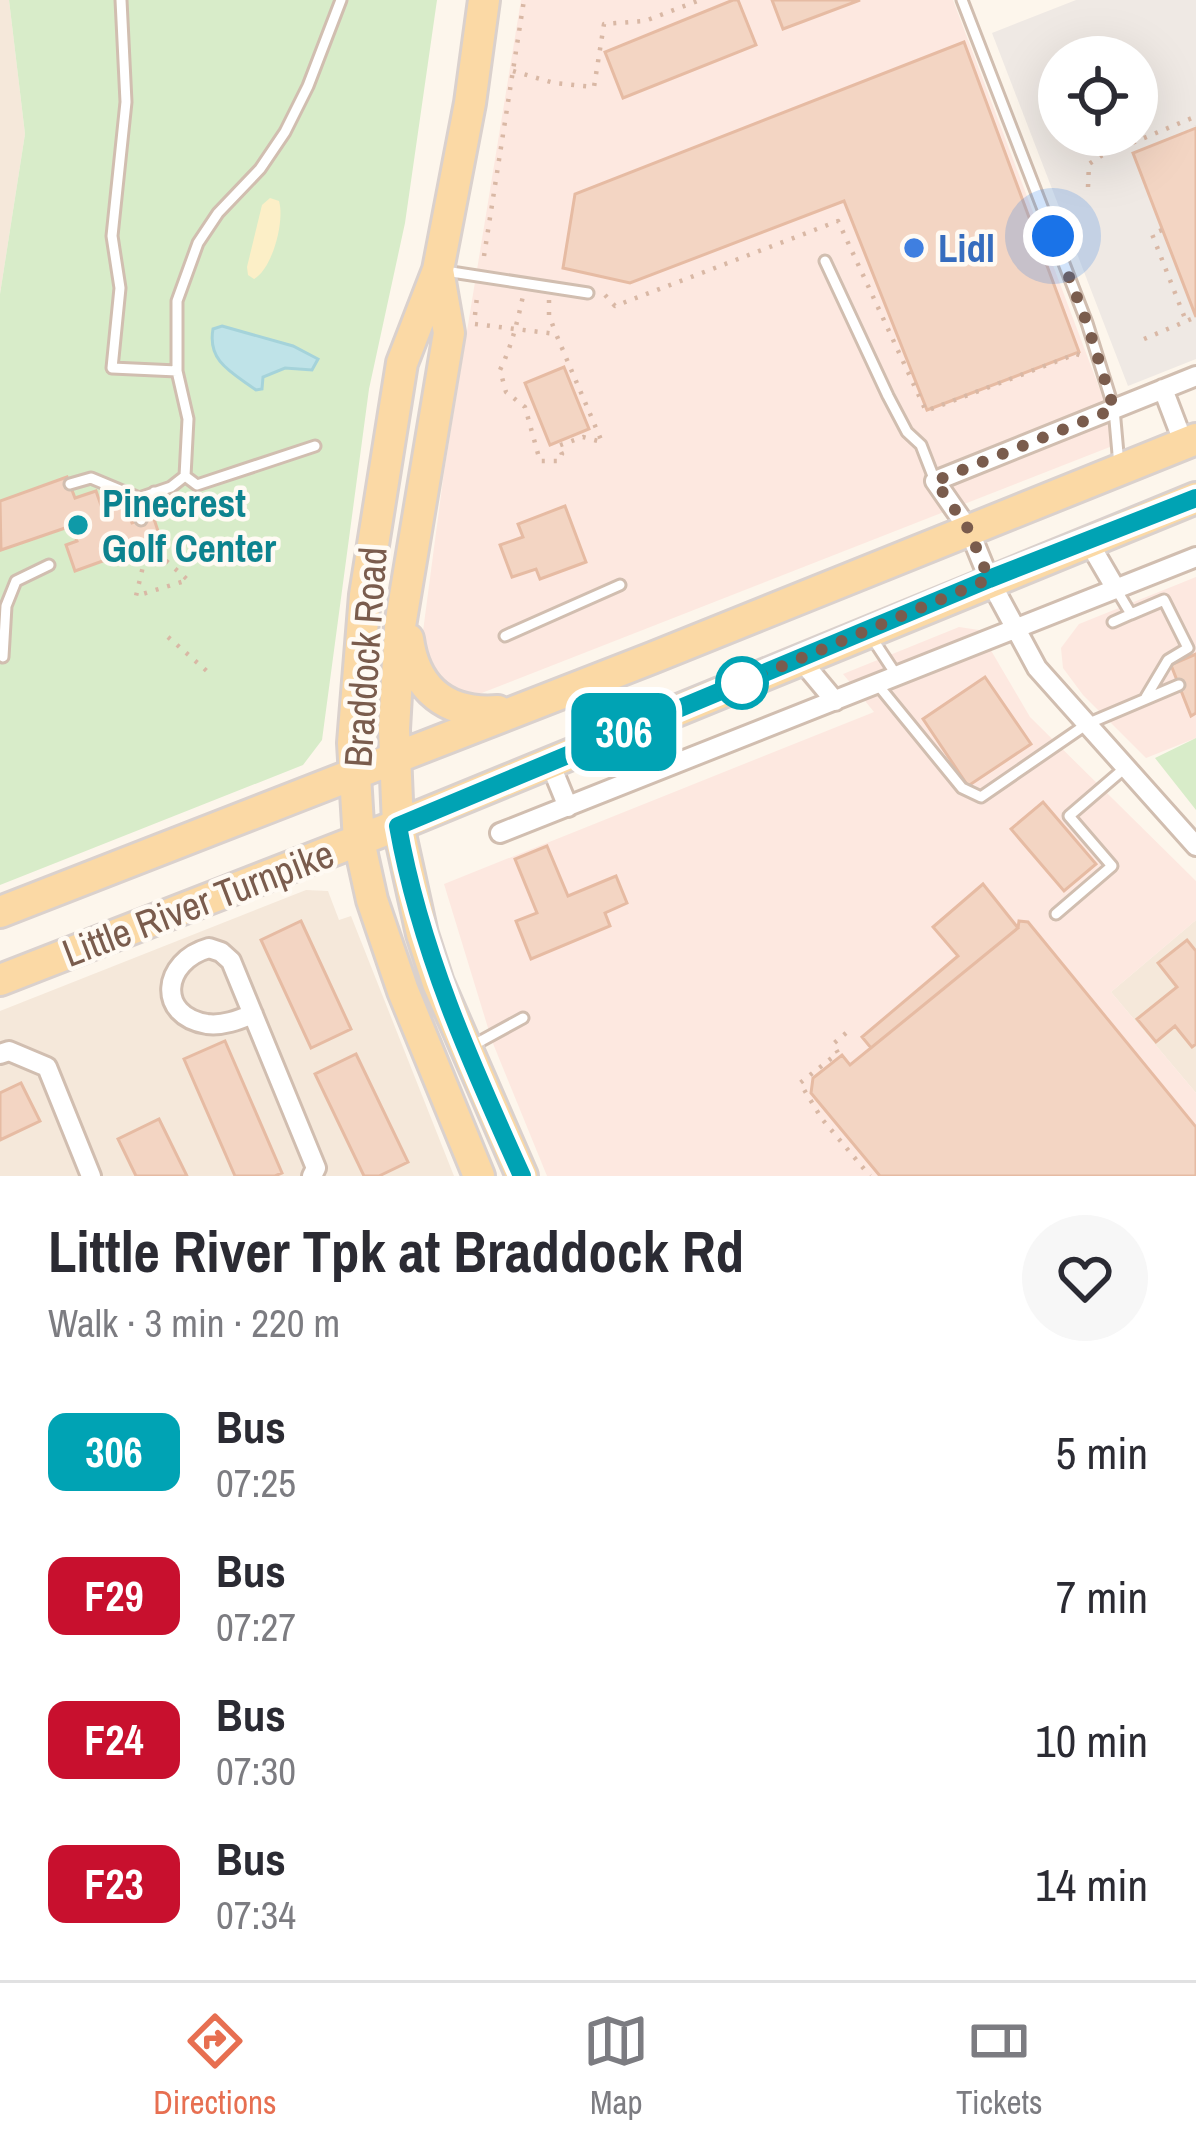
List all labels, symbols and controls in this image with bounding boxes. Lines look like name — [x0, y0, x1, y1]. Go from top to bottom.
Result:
map controls — [1038, 36, 1158, 156]
button: locate — [1038, 36, 1158, 156]
your location — [1023, 206, 1083, 266]
place label: Lidl — [938, 222, 995, 274]
marker: Lidl — [901, 235, 927, 261]
place label: Pinecrest Golf Center — [102, 477, 277, 574]
marker: Pinecrest Golf Center — [65, 512, 91, 538]
street label: Braddock Road — [331, 545, 399, 769]
unlabelled marker — [717, 658, 767, 708]
line badge: 306 — [555, 693, 693, 771]
text: 306 — [595, 704, 653, 760]
street label: Little River Turnpike — [55, 827, 341, 979]
text: Little River Tpk at Braddock Rd — [48, 1213, 744, 1290]
button: heart — [1022, 1215, 1148, 1341]
text: Walk · 3 min · 220 m — [48, 1297, 340, 1349]
text: Bus — [216, 1396, 286, 1457]
text: 5 min — [1056, 1422, 1148, 1483]
text: 306 — [85, 1424, 143, 1480]
text: 07:25 — [216, 1457, 296, 1509]
text: Bus — [216, 1540, 286, 1601]
text: 7 min — [1056, 1566, 1148, 1627]
text: F29 — [84, 1568, 144, 1624]
text: 07:27 — [216, 1601, 296, 1653]
text: Bus — [216, 1684, 286, 1745]
text: 10 min — [1035, 1710, 1148, 1771]
text: F24 — [84, 1712, 144, 1768]
text: 07:30 — [216, 1745, 296, 1797]
text: Bus — [216, 1828, 286, 1889]
text: 14 min — [1035, 1854, 1148, 1915]
text: F23 — [84, 1856, 144, 1912]
text: 07:34 — [216, 1889, 296, 1941]
tab: Directions — [153, 2008, 277, 2124]
tab: Map — [583, 2008, 649, 2124]
tab: Tickets — [956, 2008, 1043, 2124]

